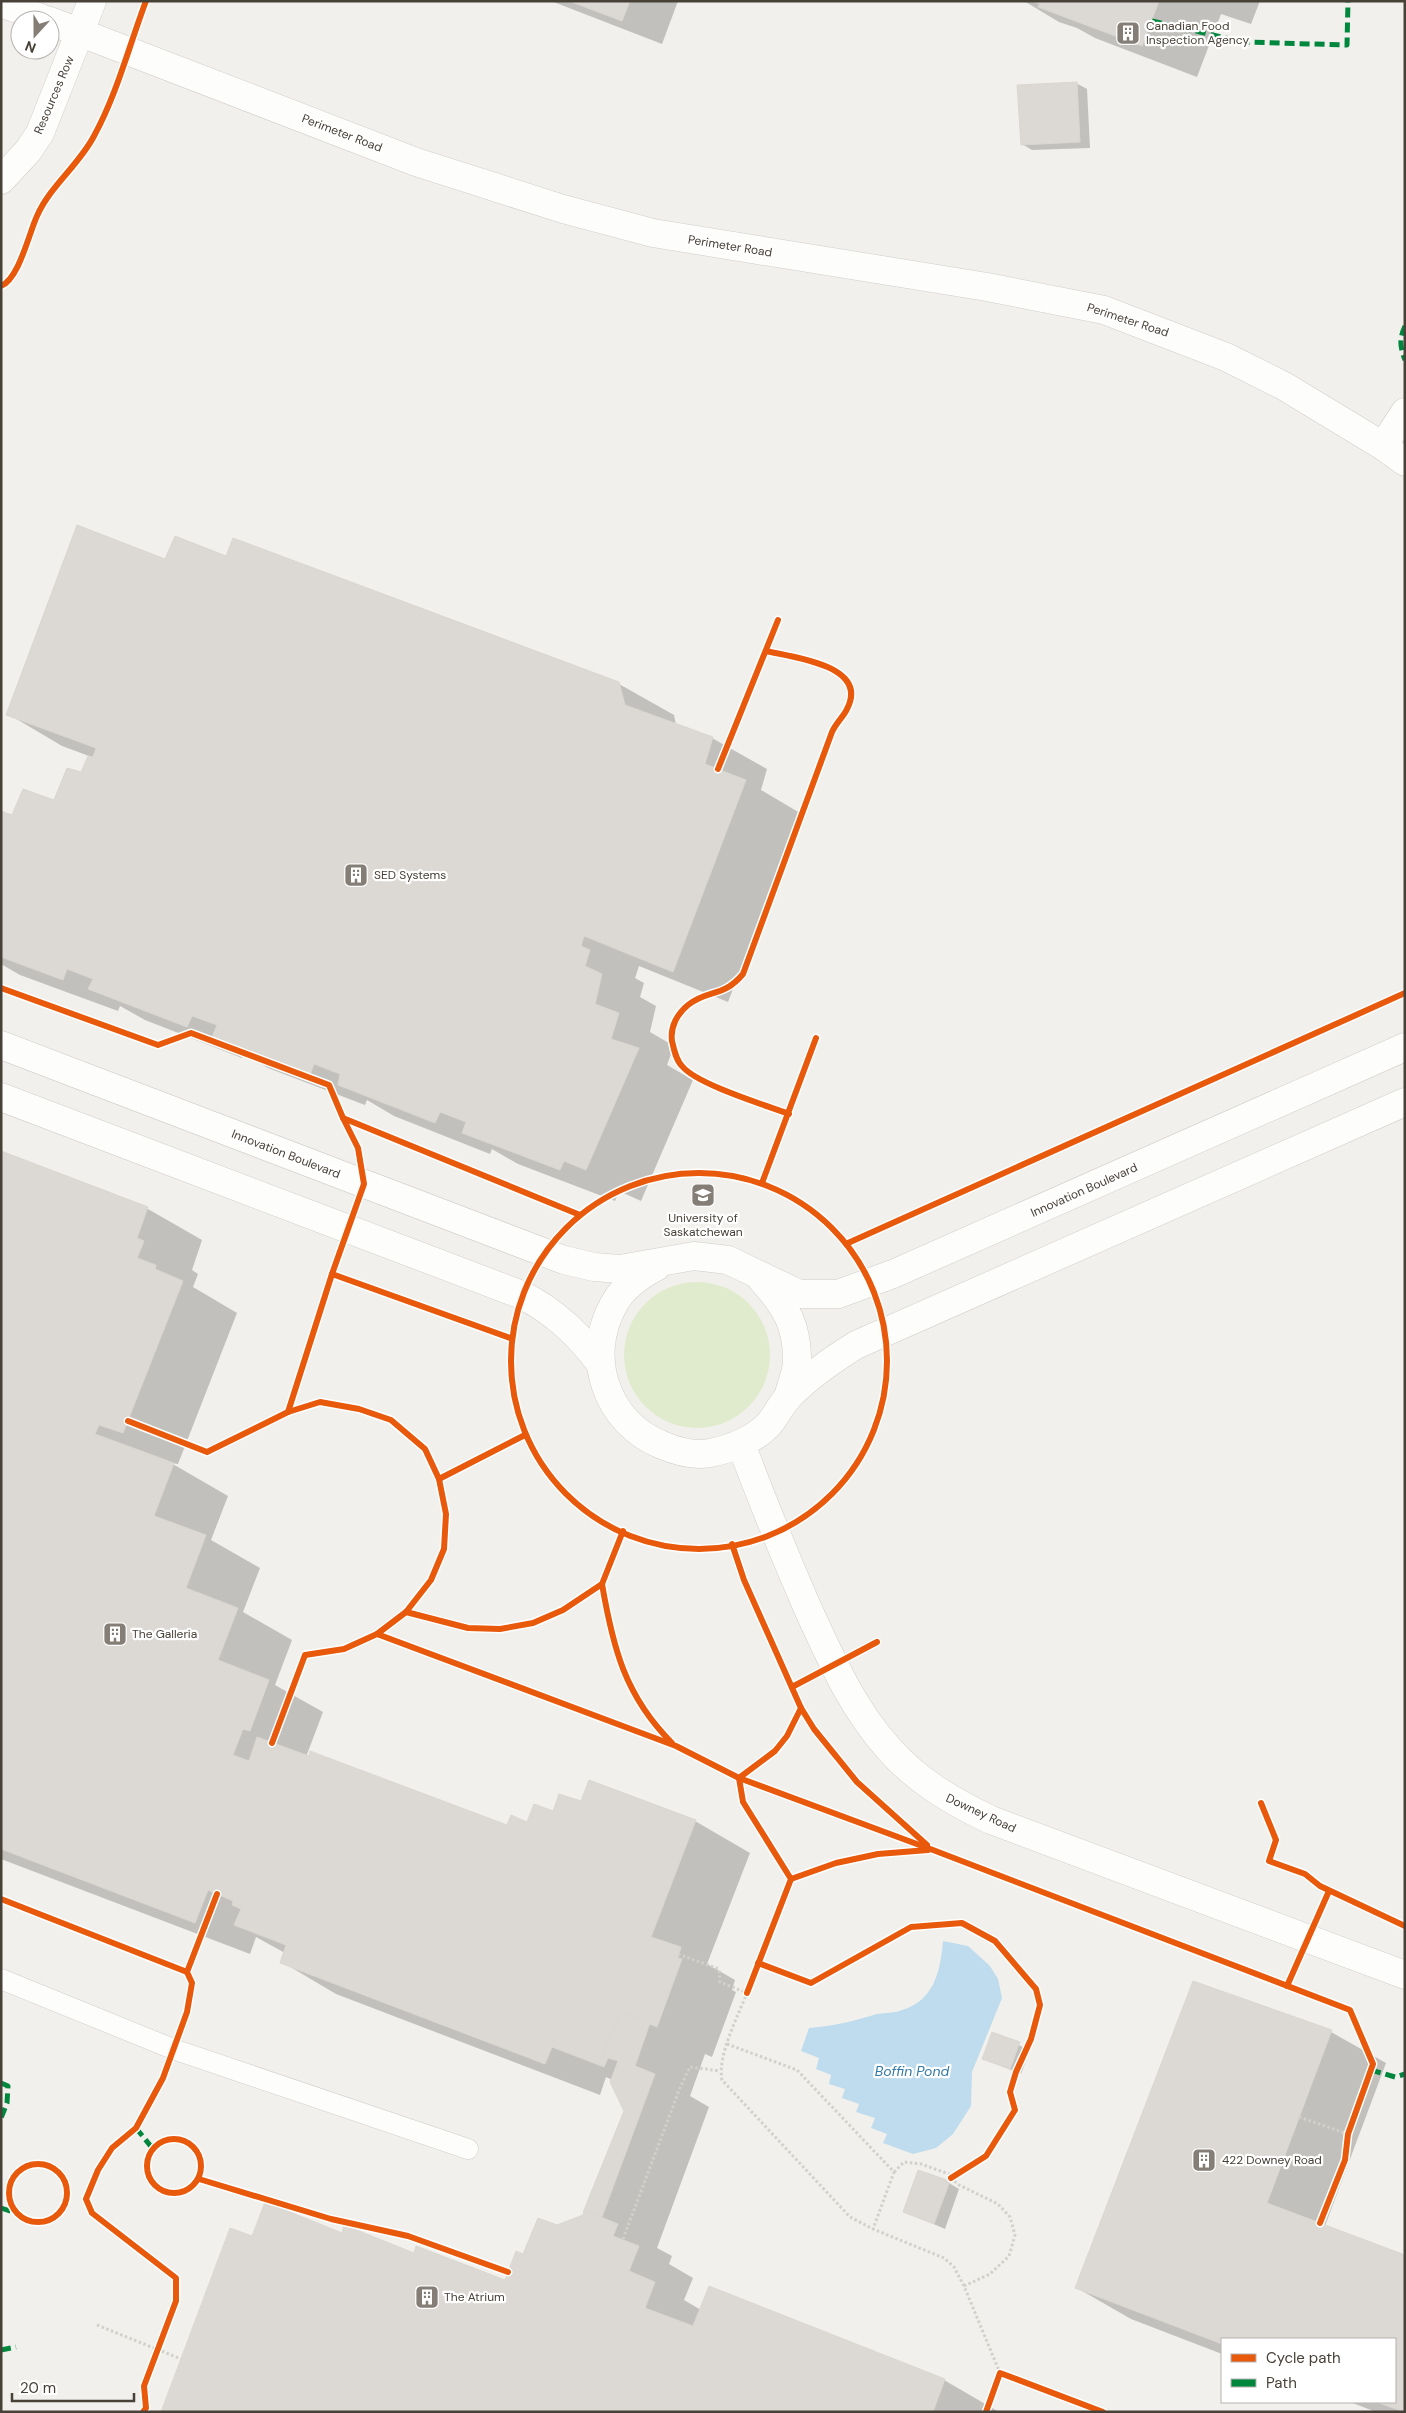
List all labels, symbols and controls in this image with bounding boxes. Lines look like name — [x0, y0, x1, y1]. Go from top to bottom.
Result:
north arrow — [10, 10, 60, 60]
place label: Canadian Food Inspection Agency — [1146, 18, 1250, 48]
building icon: Canadian Food Inspection Agency — [1115, 20, 1141, 46]
text: N — [22, 37, 38, 57]
street label: Resources Row — [30, 53, 78, 137]
street label: Perimeter Road — [299, 110, 385, 156]
street label: Perimeter Road — [687, 231, 773, 261]
street label: Perimeter Road — [1085, 299, 1171, 341]
building icon: SED Systems — [343, 862, 369, 888]
place label: SED Systems — [374, 867, 446, 883]
street label: Innovation Boulevard — [229, 1126, 343, 1182]
street label: Innovation Boulevard — [1028, 1159, 1140, 1221]
school or university icon: University of Saskatchewan — [690, 1182, 716, 1208]
place label: University of Saskatchewan — [663, 1210, 743, 1240]
building icon: The Galleria — [102, 1621, 128, 1647]
place label: The Galleria — [132, 1626, 197, 1642]
street label: Downey Road — [943, 1790, 1019, 1836]
water label: Boffin Pond — [875, 2062, 950, 2080]
building icon: 422 Downey Road — [1191, 2147, 1217, 2173]
place label: 422 Downey Road — [1222, 2152, 1322, 2168]
building icon: The Atrium — [414, 2284, 440, 2310]
place label: The Atrium — [444, 2289, 505, 2305]
legend — [1221, 2338, 1396, 2403]
text: Cycle path — [1266, 2348, 1341, 2368]
scale bar — [12, 2370, 135, 2402]
text: Path — [1266, 2373, 1297, 2393]
text: 20 m — [20, 2378, 56, 2398]

